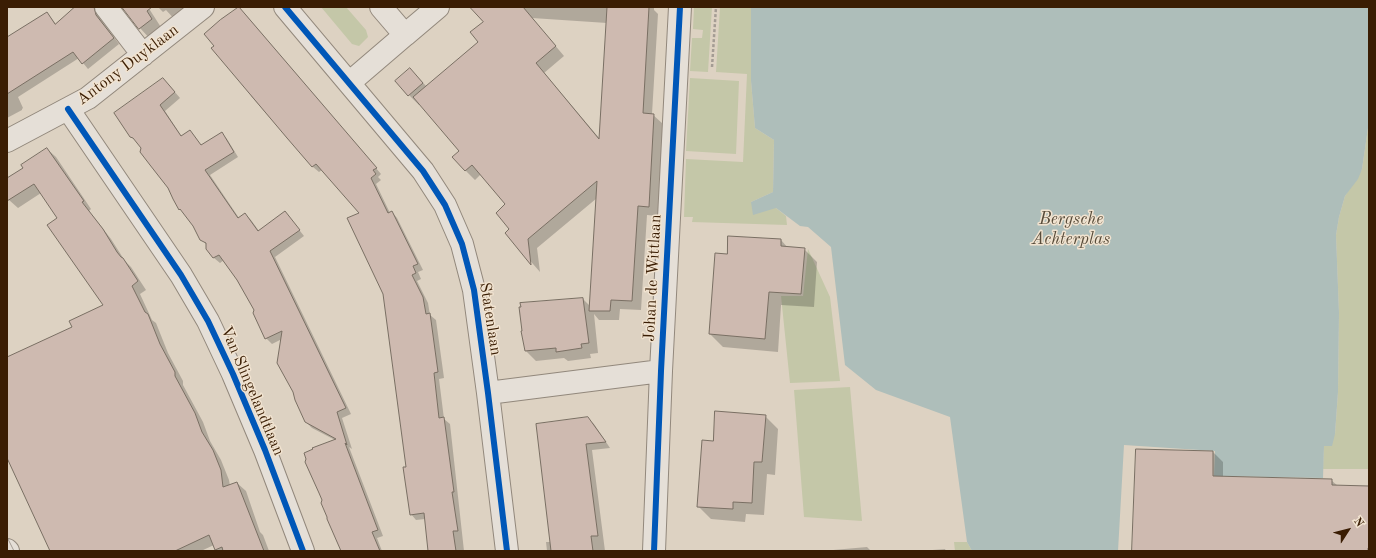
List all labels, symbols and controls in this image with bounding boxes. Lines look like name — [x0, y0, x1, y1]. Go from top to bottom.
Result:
street label: Antony Duyklaan — [73, 20, 183, 110]
water label: Bergsche Achterplas — [1032, 210, 1110, 250]
street label: Johan de Wittlaan — [640, 214, 666, 342]
street label: Statenlaan — [475, 281, 505, 357]
street label: Van Slingelandtlaan — [216, 323, 288, 459]
north arrow — [1328, 510, 1368, 550]
text: N — [1351, 516, 1365, 529]

